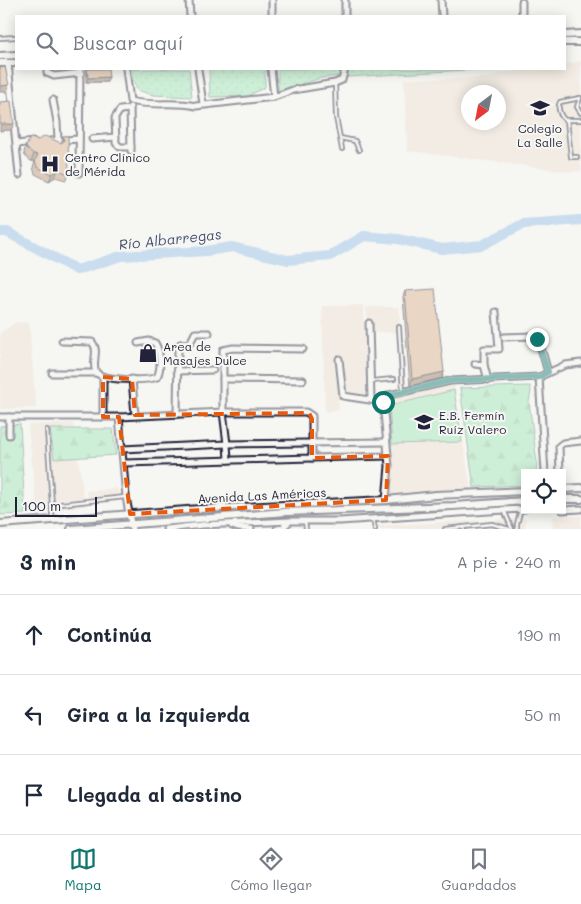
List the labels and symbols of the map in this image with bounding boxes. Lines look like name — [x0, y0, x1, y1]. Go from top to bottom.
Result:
north arrow — [461, 85, 506, 130]
school or university icon: Colegio La Salle — [529, 97, 551, 119]
place label: Colegio La Salle — [517, 120, 563, 150]
place label: Centro Clínico de Mérida — [65, 149, 150, 179]
hospital icon: Centro Clínico de Mérida — [39, 153, 61, 175]
water label: Río Albarregas — [118, 224, 223, 254]
route end — [526, 328, 549, 351]
place label: Area de Masajes Dulce — [163, 338, 247, 368]
shop icon: Area de Masajes Dulce — [137, 342, 159, 364]
route start — [372, 391, 395, 414]
place label: E.B. Fermín Ruíz Valero — [439, 407, 506, 437]
school or university icon: E.B. Fermín Ruíz Valero — [413, 411, 435, 433]
street label: Avenida Las Américas — [197, 484, 327, 506]
scale bar — [15, 494, 98, 517]

